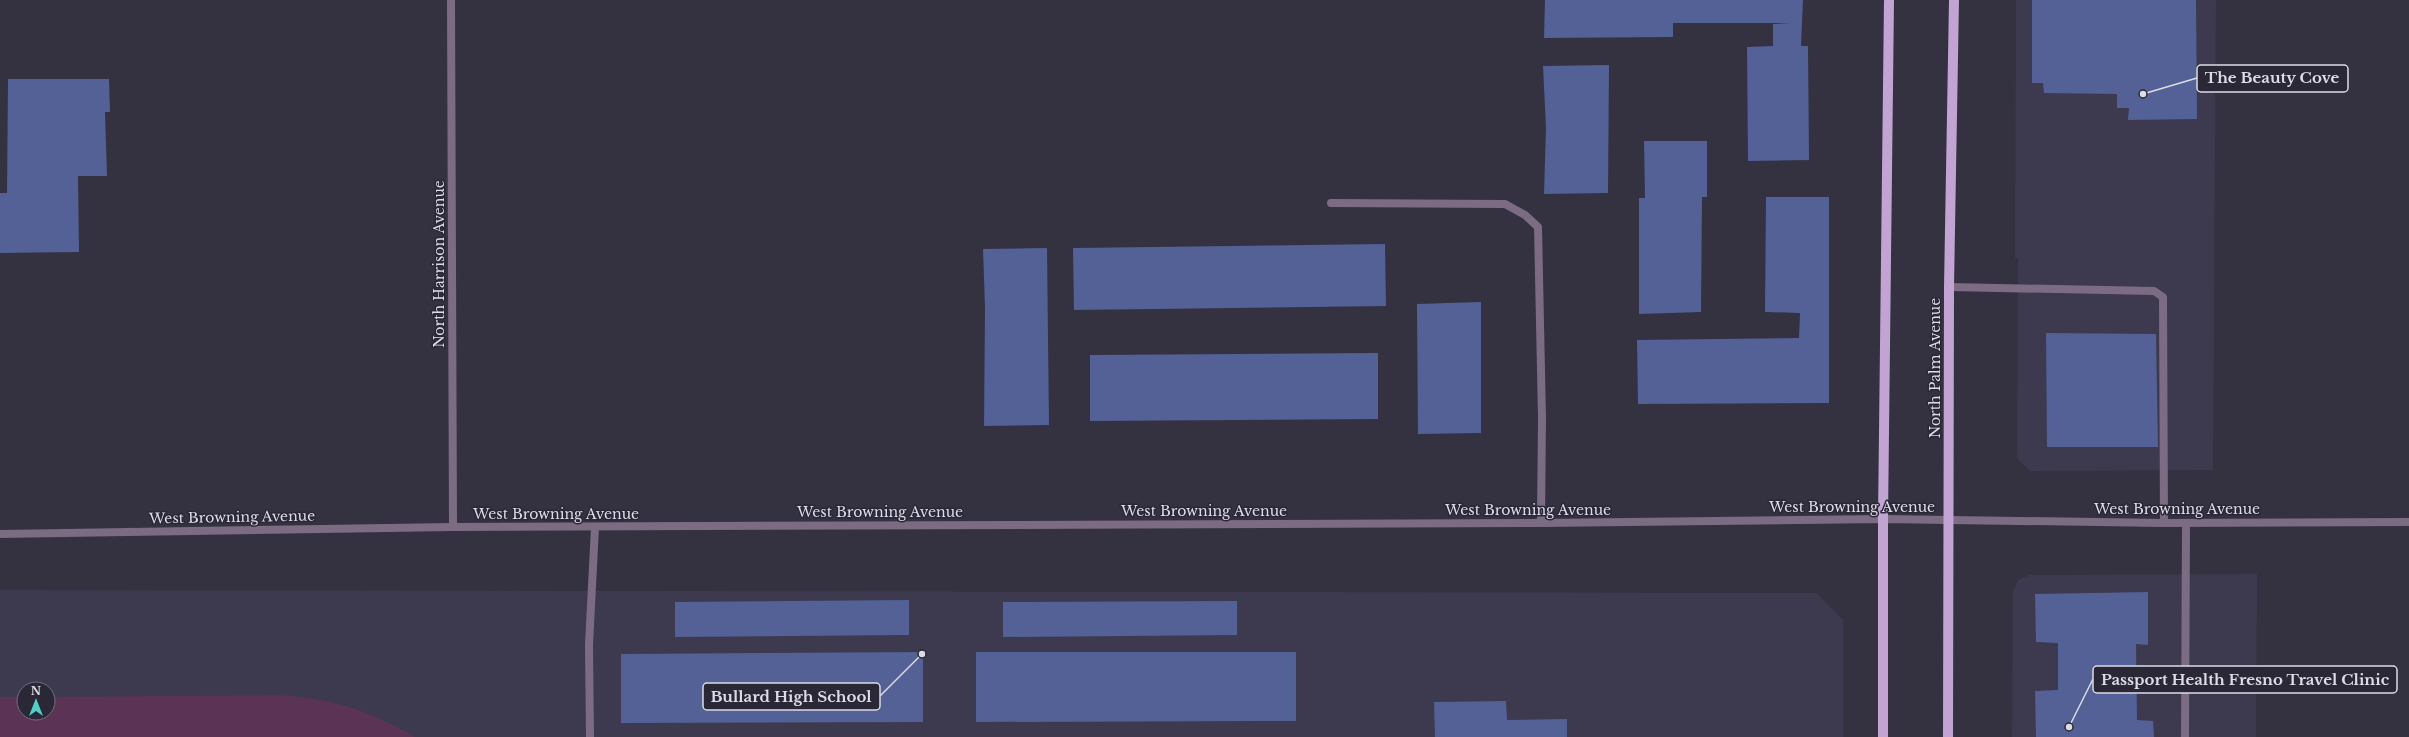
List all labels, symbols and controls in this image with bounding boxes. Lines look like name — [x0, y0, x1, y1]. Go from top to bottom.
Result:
callout: The Beauty Cove — [2197, 65, 2348, 92]
text: The Beauty Cove — [2205, 68, 2339, 87]
street label: North Harrison Avenue — [430, 180, 448, 348]
street label: North Palm Avenue — [1926, 298, 1944, 438]
street label: West Browning Avenue — [1768, 498, 1935, 516]
street label: West Browning Avenue — [2093, 500, 2260, 518]
street label: West Browning Avenue — [1444, 501, 1611, 519]
street label: West Browning Avenue — [1120, 502, 1287, 520]
street label: West Browning Avenue — [796, 503, 963, 521]
street label: West Browning Avenue — [472, 505, 639, 523]
street label: West Browning Avenue — [148, 507, 315, 527]
callout: Passport Health Fresno Travel Clinic — [2093, 666, 2397, 693]
text: Passport Health Fresno Travel Clinic — [2101, 670, 2390, 689]
north arrow — [16, 681, 56, 721]
callout: Bullard High School — [703, 683, 880, 710]
text: N — [31, 684, 42, 698]
text: Bullard High School — [710, 687, 872, 706]

